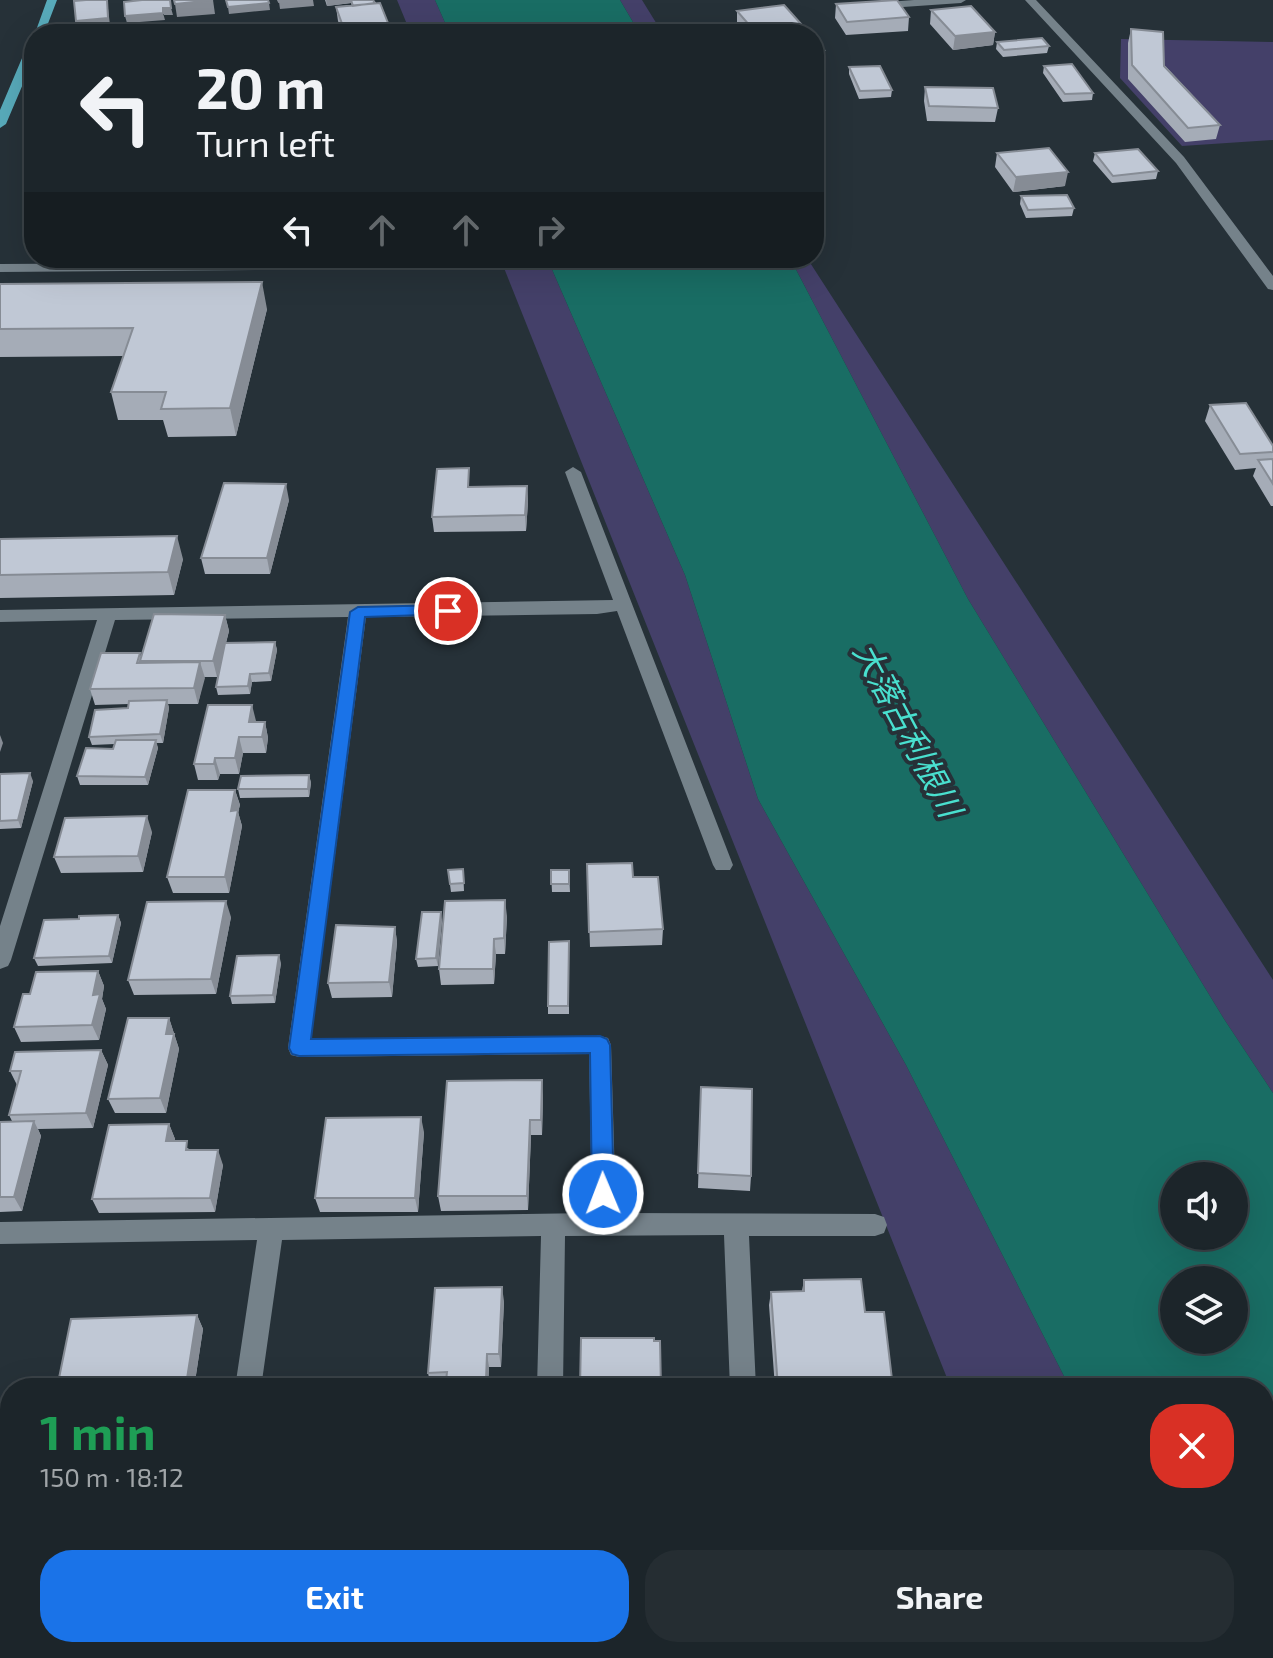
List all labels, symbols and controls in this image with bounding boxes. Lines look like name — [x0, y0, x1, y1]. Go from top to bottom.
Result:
text: 20 m — [196, 53, 325, 120]
icon: left — [64, 56, 168, 160]
text: Turn left — [196, 121, 335, 164]
icon: left — [276, 208, 320, 252]
icon: ahead — [360, 208, 404, 252]
icon: ahead — [444, 208, 488, 252]
icon: right — [528, 208, 572, 252]
pin — [414, 577, 482, 645]
icon: arrive — [426, 589, 470, 633]
water label: 大落古利根川 — [847, 635, 972, 825]
position arrow — [561, 1152, 645, 1236]
map controls — [1160, 1162, 1248, 1354]
button: sound — [1160, 1162, 1248, 1250]
button: layers — [1160, 1266, 1248, 1354]
text: 1 min — [40, 1402, 156, 1460]
button: close — [1150, 1404, 1234, 1488]
text: 150 m · 18:12 — [40, 1461, 184, 1492]
button: Exit — [40, 1550, 629, 1642]
button: Share — [645, 1550, 1234, 1642]

